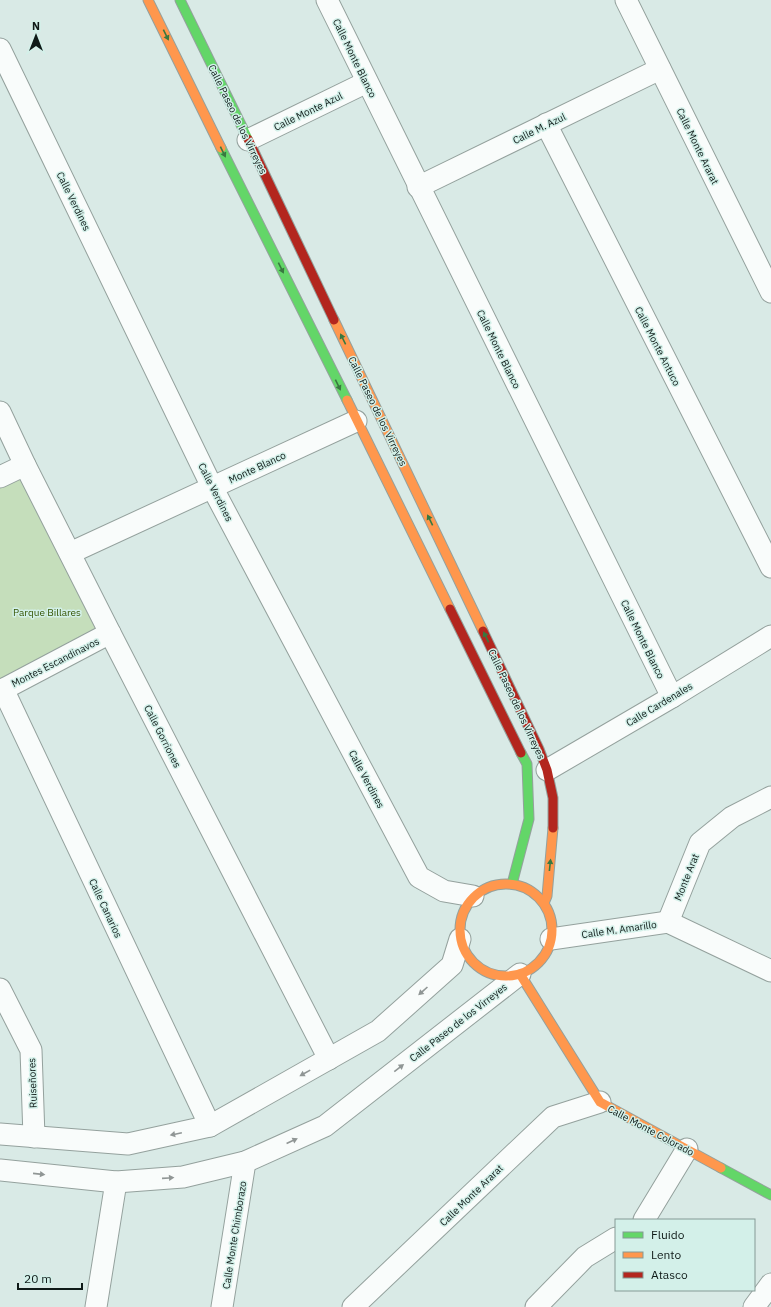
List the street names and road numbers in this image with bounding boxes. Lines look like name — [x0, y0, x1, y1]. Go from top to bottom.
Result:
street label: Calle Monte Blanco — [330, 17, 379, 100]
street label: Calle Paseo de los Virreyes — [205, 62, 270, 176]
street label: Calle Monte Azul — [272, 89, 345, 134]
street label: Calle Monte Ararat — [673, 106, 722, 187]
street label: Calle M. Azul — [511, 110, 568, 147]
street label: Calle Verdines — [54, 170, 93, 233]
street label: Calle Monte Antuco — [632, 304, 683, 388]
street label: Calle Monte Blanco — [474, 308, 523, 391]
street label: Calle Paseo de los Virreyes — [345, 354, 410, 468]
street label: Monte Blanco — [227, 448, 288, 486]
street label: Calle Verdines — [195, 461, 236, 524]
street label: Calle Monte Blanco — [618, 598, 667, 681]
street label: Montes Escandinavos — [9, 635, 101, 690]
street label: Calle Paseo de los Virreyes — [485, 647, 548, 762]
street label: Calle Cardenales — [624, 679, 695, 729]
street label: Calle Gorriones — [141, 703, 184, 770]
street label: Calle Verdines — [346, 748, 387, 811]
street label: Monte Arat — [671, 851, 702, 903]
street label: Calle Canarios — [86, 876, 125, 940]
street label: Calle M. Amarillo — [581, 918, 658, 941]
street label: Calle Paseo de los Virreyes — [407, 980, 510, 1065]
street label: Ruiseñores — [25, 1058, 40, 1108]
street label: Calle Monte Colorado — [605, 1102, 697, 1159]
street label: Calle Monte Ararat — [437, 1161, 506, 1229]
street label: Calle Monte Chimborazo — [220, 1180, 250, 1290]

